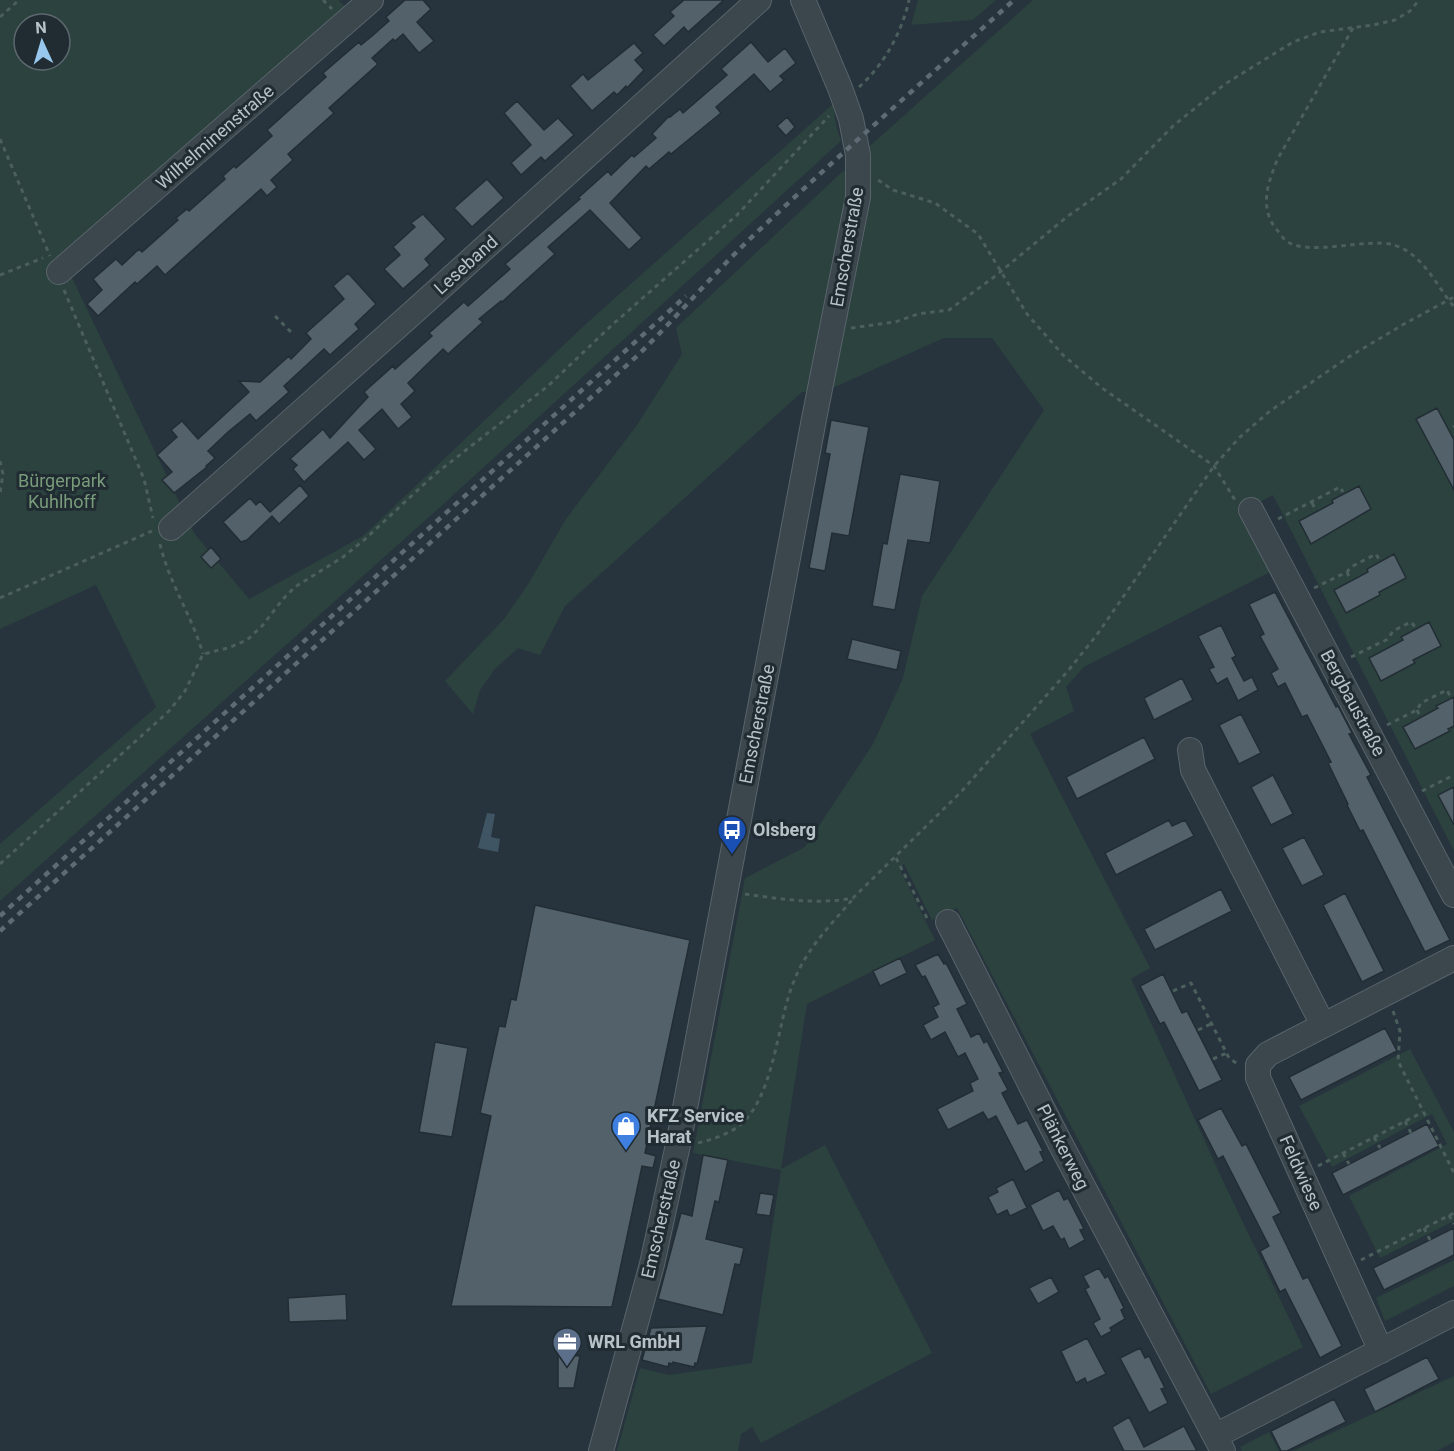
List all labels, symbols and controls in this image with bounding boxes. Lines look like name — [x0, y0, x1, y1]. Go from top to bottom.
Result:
north arrow — [12, 12, 72, 72]
text: N — [35, 18, 47, 37]
street label: Wilhelminenstraße — [152, 80, 278, 193]
street label: Emscherstraße — [826, 185, 867, 308]
street label: Leseband — [430, 231, 502, 299]
park label: Bürgerpark Kuhlhoff — [18, 470, 107, 512]
street label: Bergbaustraße — [1317, 646, 1390, 760]
street label: Emscherstraße — [735, 662, 778, 785]
bus stop icon: Olsberg — [716, 814, 748, 856]
place label: Olsberg — [753, 819, 816, 840]
street label: Plänkerweg — [1033, 1100, 1094, 1193]
place label: KFZ Service Harat — [647, 1105, 745, 1147]
shop icon: KFZ Service Harat — [610, 1110, 642, 1152]
street label: Feldwiese — [1276, 1132, 1327, 1214]
street label: Emscherstraße — [637, 1157, 684, 1280]
office icon: WRL GmbH — [551, 1326, 583, 1368]
place label: WRL GmbH — [588, 1331, 680, 1352]

